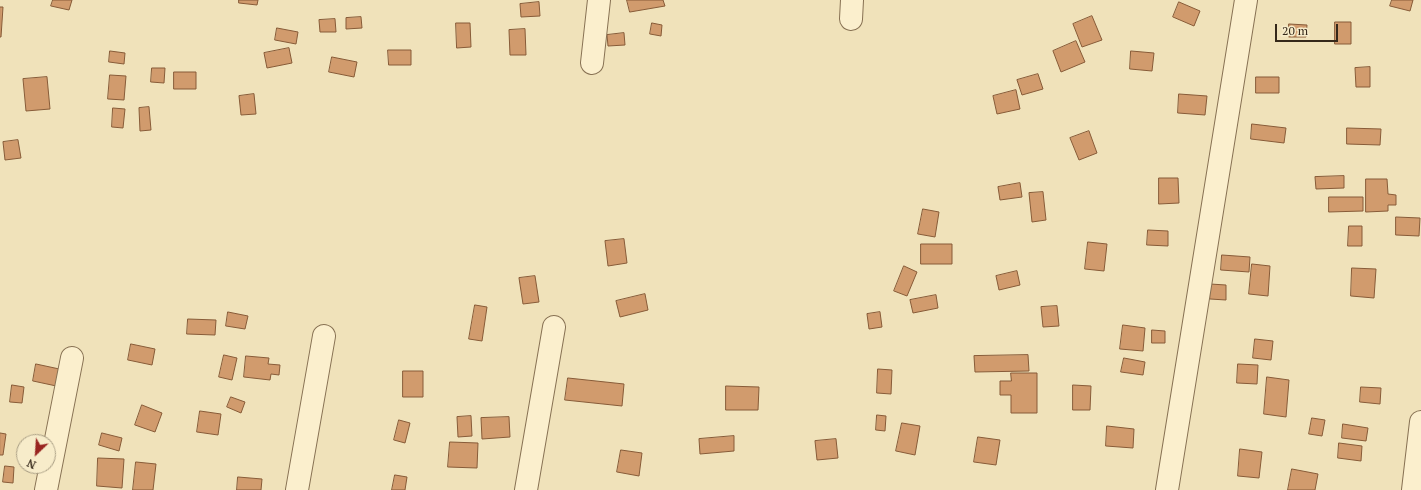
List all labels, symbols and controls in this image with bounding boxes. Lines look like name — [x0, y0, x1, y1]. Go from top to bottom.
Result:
scale bar — [1277, 16, 1340, 42]
text: 20 m — [1282, 23, 1308, 38]
north arrow — [16, 434, 56, 474]
text: N — [25, 456, 38, 472]

